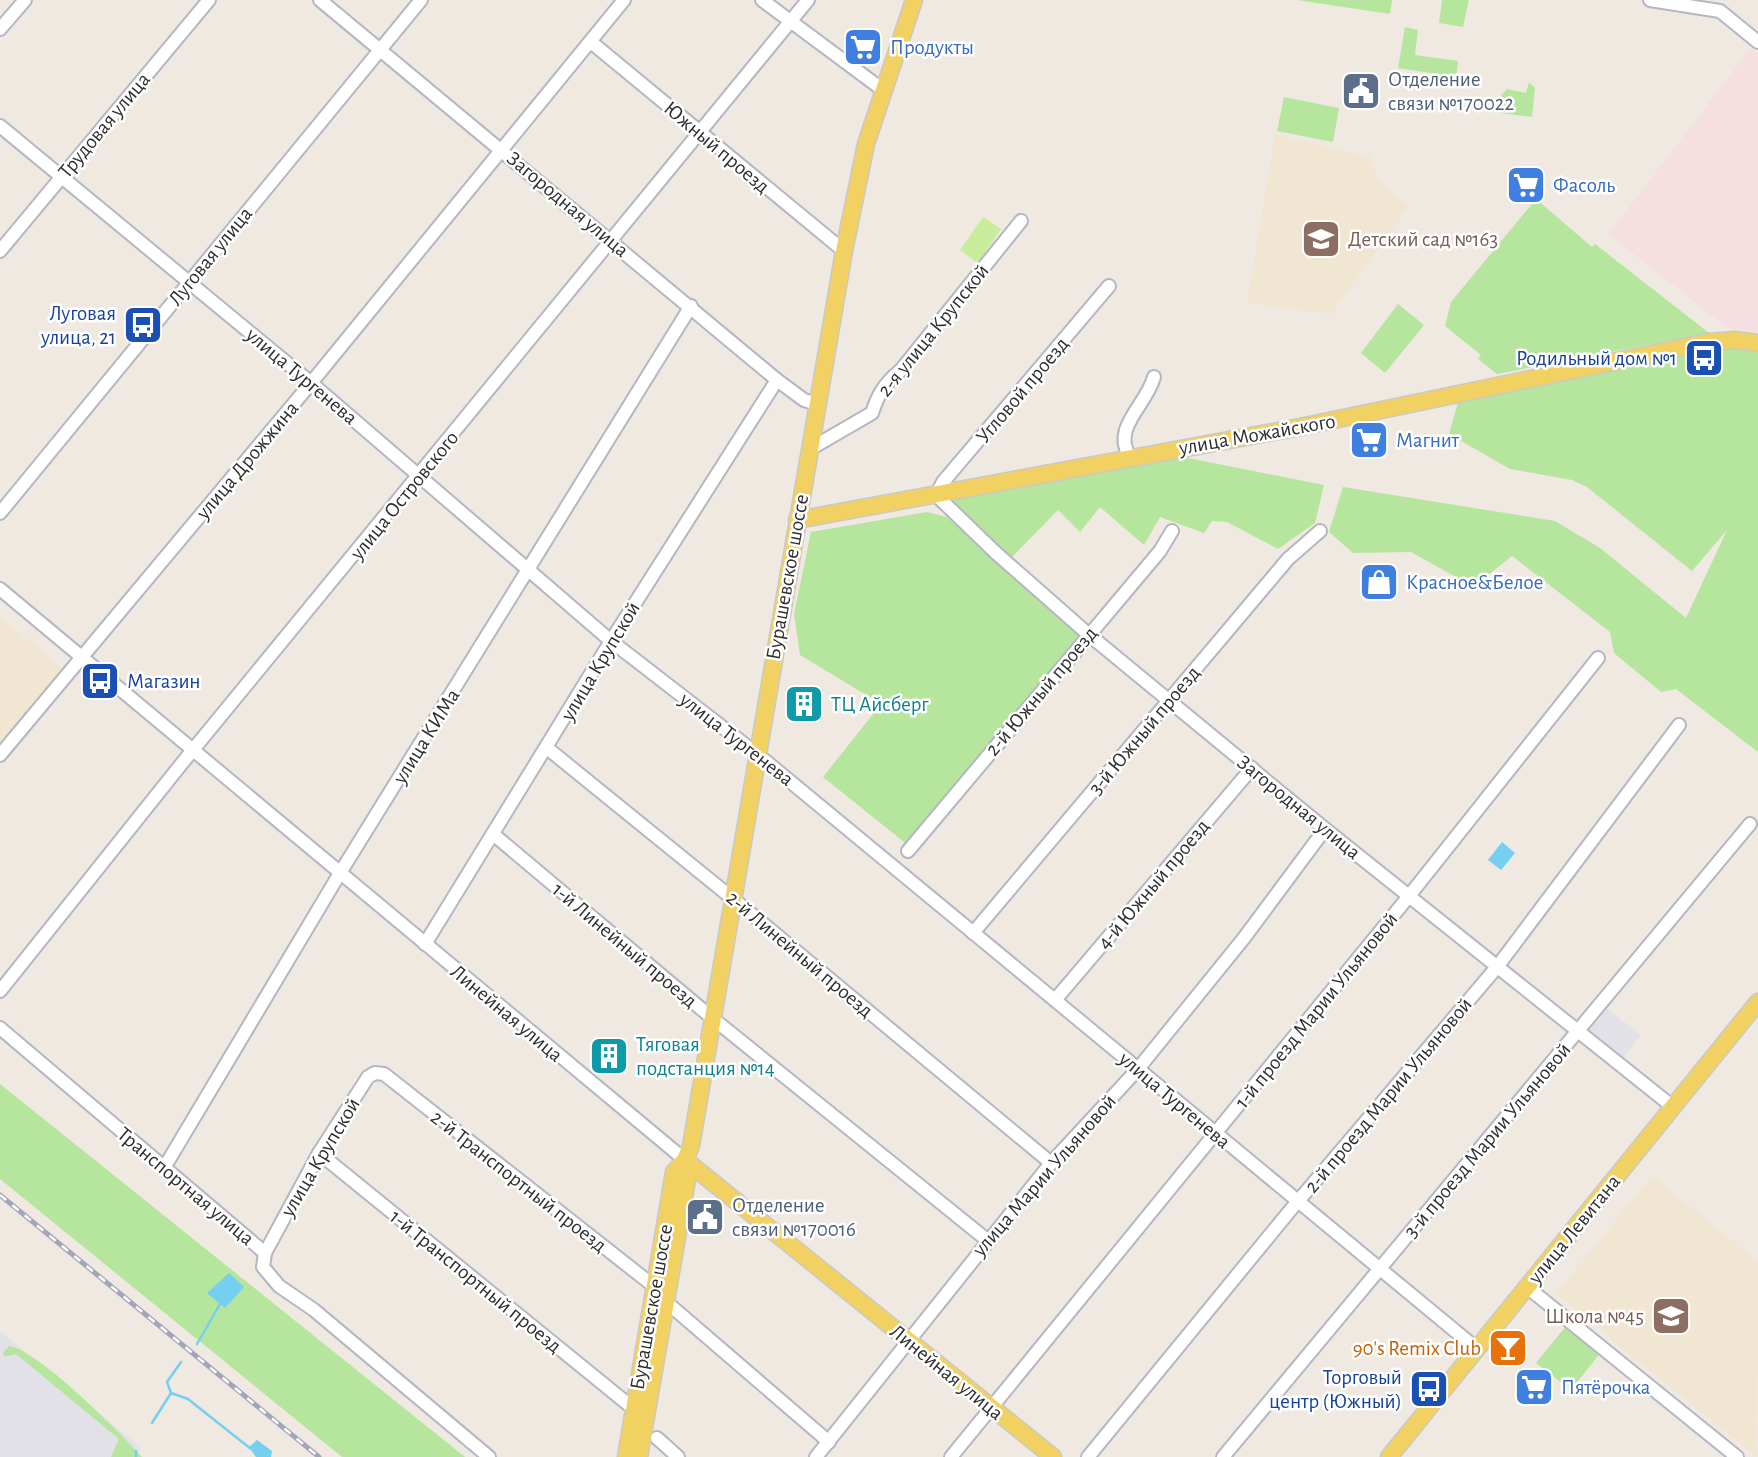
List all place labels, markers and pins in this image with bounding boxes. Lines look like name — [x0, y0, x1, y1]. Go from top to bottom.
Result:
supermarket icon: Продукты — [842, 26, 884, 68]
place label: Продукты — [890, 37, 974, 58]
place label: Отделение связи №170022 — [1388, 69, 1514, 114]
public building icon: Отделение связи №170022 — [1340, 70, 1382, 112]
supermarket icon: Фасоль — [1505, 164, 1547, 206]
place label: Фасоль — [1553, 175, 1615, 196]
school or university icon: Детский сад №163 — [1300, 218, 1342, 260]
place label: Детский сад №163 — [1348, 229, 1498, 250]
place label: Луговая улица, 21 — [40, 303, 116, 348]
bus stop icon: Луговая улица, 21 — [122, 304, 164, 346]
bus stop icon: Родильный дом №1 — [1683, 337, 1725, 379]
place label: Родильный дом №1 — [1516, 348, 1677, 369]
supermarket icon: Магнит — [1348, 419, 1390, 461]
place label: Магнит — [1396, 430, 1460, 451]
shop icon: Красное&Белое — [1358, 561, 1400, 603]
place label: Красное&Белое — [1406, 572, 1543, 593]
bus stop icon: Магазин — [79, 660, 121, 702]
place label: Магазин — [127, 671, 201, 692]
building icon: ТЦ Айсберг — [783, 683, 825, 725]
place label: ТЦ Айсберг — [831, 694, 929, 715]
place label: Тяговая подстанция №14 — [636, 1034, 775, 1079]
building icon: Тяговая подстанция №14 — [588, 1035, 630, 1077]
place label: Отделение связи №170016 — [732, 1195, 856, 1240]
public building icon: Отделение связи №170016 — [684, 1196, 726, 1238]
school or university icon: Школа №45 — [1650, 1295, 1692, 1337]
place label: Школа №45 — [1545, 1306, 1644, 1327]
bar icon: 90's Remix Club — [1487, 1327, 1529, 1369]
place label: 90's Remix Club — [1353, 1338, 1481, 1359]
supermarket icon: Пятёрочка — [1513, 1366, 1555, 1408]
place label: Торговый центр (Южный) — [1269, 1367, 1402, 1412]
bus stop icon: Торговый центр (Южный) — [1408, 1368, 1450, 1410]
place label: Пятёрочка — [1561, 1377, 1651, 1398]

